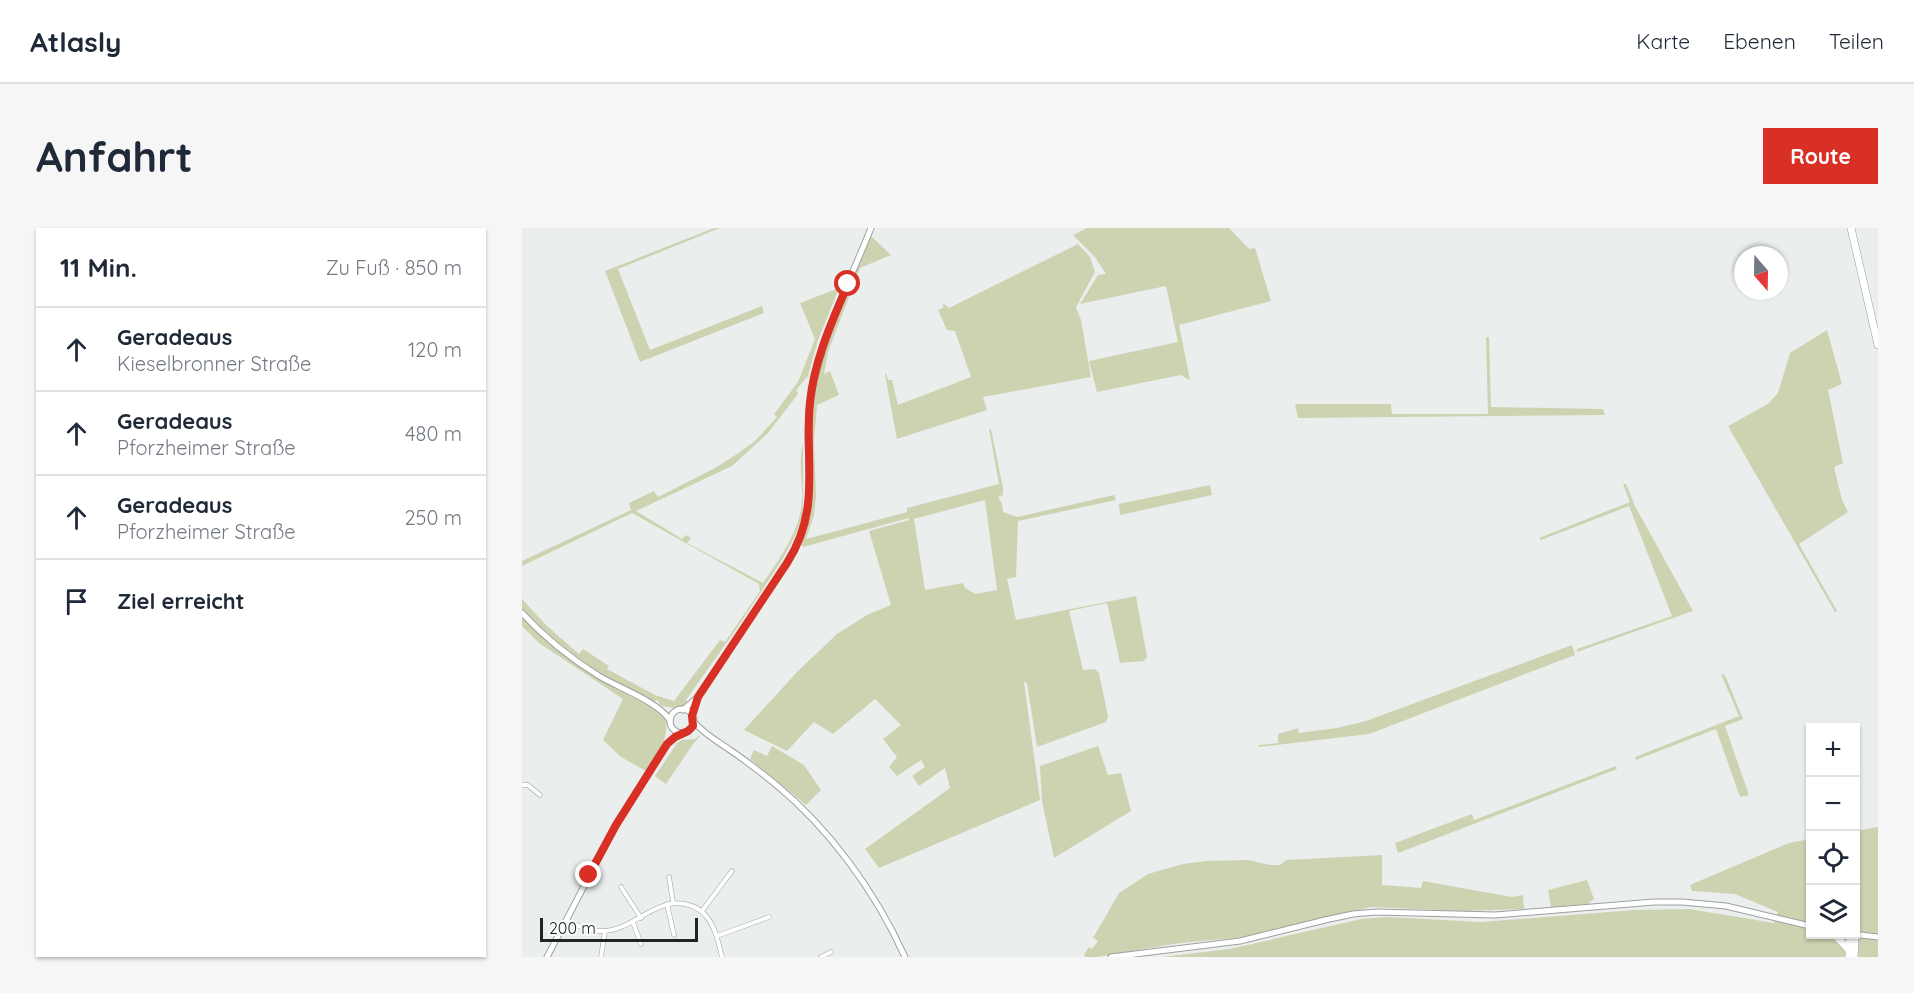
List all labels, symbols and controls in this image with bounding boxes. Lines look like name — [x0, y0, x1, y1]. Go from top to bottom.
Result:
text: Atlasly — [30, 24, 121, 59]
text: Karte — [1636, 28, 1690, 54]
text: Ebenen — [1723, 28, 1796, 54]
text: Teilen — [1829, 28, 1884, 54]
button: Route — [1763, 128, 1878, 184]
text: Anfahrt — [36, 130, 193, 183]
north arrow — [1734, 246, 1788, 300]
text: 11 Min. — [60, 251, 137, 284]
text: Zu Fuß · 850 m — [326, 255, 462, 280]
route start — [834, 270, 860, 296]
text: Geradeaus — [117, 323, 232, 351]
icon: ahead — [60, 333, 93, 366]
text: 120 m — [408, 337, 462, 362]
text: Kieselbronner Straße — [117, 351, 311, 376]
text: Geradeaus — [117, 407, 232, 435]
icon: ahead — [60, 417, 93, 450]
text: 480 m — [405, 421, 462, 446]
text: Pforzheimer Straße — [117, 435, 296, 460]
text: Geradeaus — [117, 491, 232, 519]
icon: ahead — [60, 501, 93, 534]
text: 250 m — [404, 505, 462, 530]
text: Pforzheimer Straße — [117, 519, 296, 544]
icon: arrive — [60, 585, 93, 618]
text: Ziel erreicht — [117, 587, 245, 615]
map controls — [1806, 723, 1860, 939]
button: + — [1806, 723, 1860, 777]
button: − — [1806, 777, 1860, 831]
button: locate — [1806, 831, 1860, 885]
route end — [575, 861, 601, 887]
button: layers — [1806, 885, 1860, 939]
scale bar — [540, 915, 698, 942]
text: 200 m — [549, 918, 596, 938]

